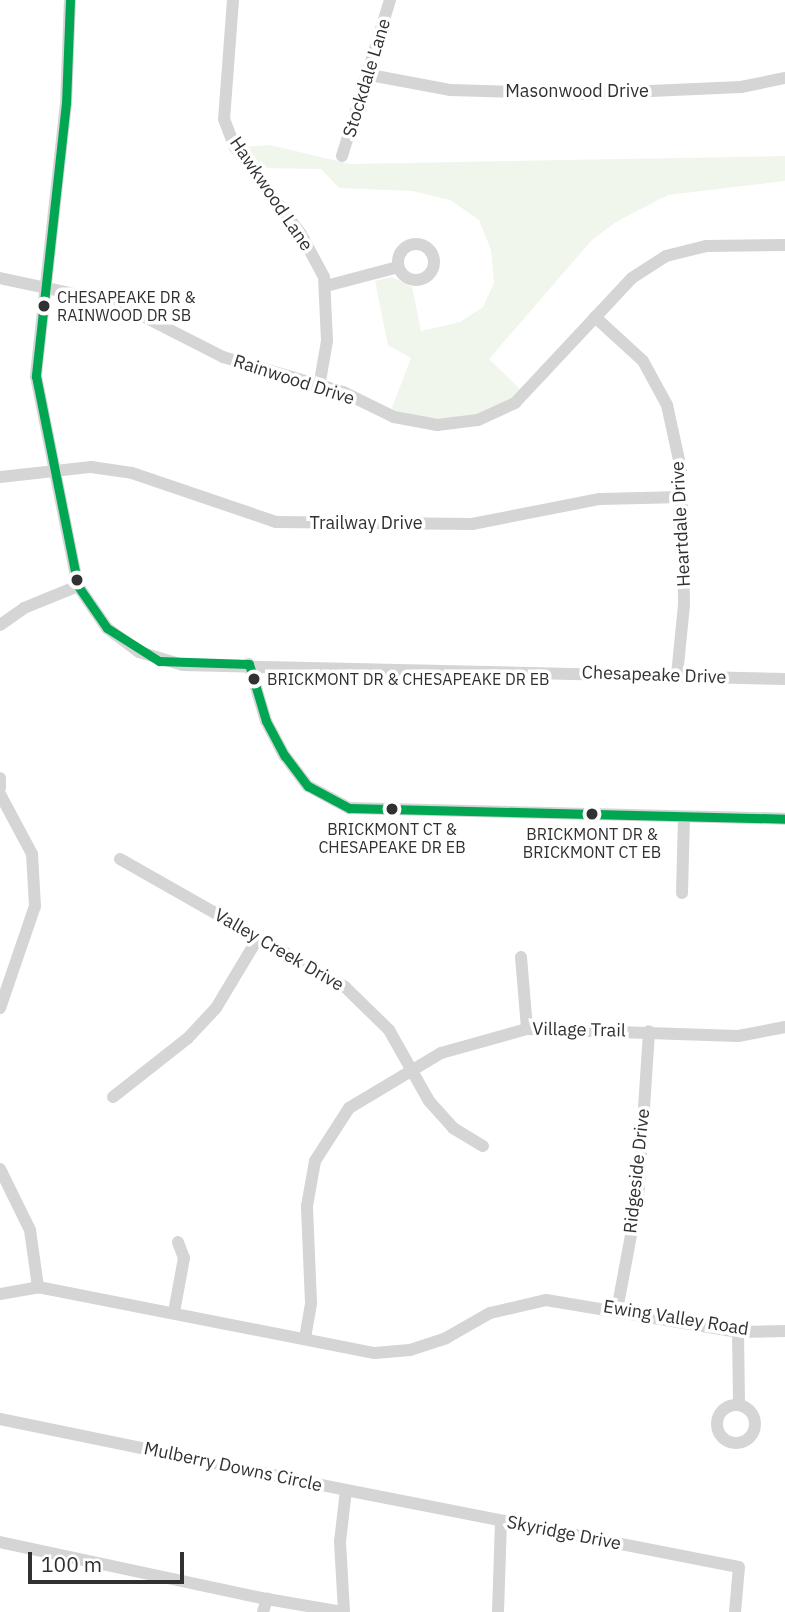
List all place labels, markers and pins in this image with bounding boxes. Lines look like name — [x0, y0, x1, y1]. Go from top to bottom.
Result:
place label: CHESAPEAKE DR & RAINWOOD DR SB — [57, 287, 196, 325]
marker: CHESAPEAKE DR & RAINWOOD DR SB — [37, 299, 51, 313]
unlabelled marker — [70, 573, 84, 587]
place label: BRICKMONT DR & CHESAPEAKE DR EB — [267, 669, 550, 689]
marker: BRICKMONT DR & CHESAPEAKE DR EB — [247, 672, 261, 686]
marker: BRICKMONT CT & CHESAPEAKE DR EB — [385, 802, 399, 816]
marker: BRICKMONT DR & BRICKMONT CT EB — [585, 807, 599, 821]
place label: BRICKMONT CT & CHESAPEAKE DR EB — [318, 819, 466, 857]
place label: BRICKMONT DR & BRICKMONT CT EB — [523, 824, 661, 862]

